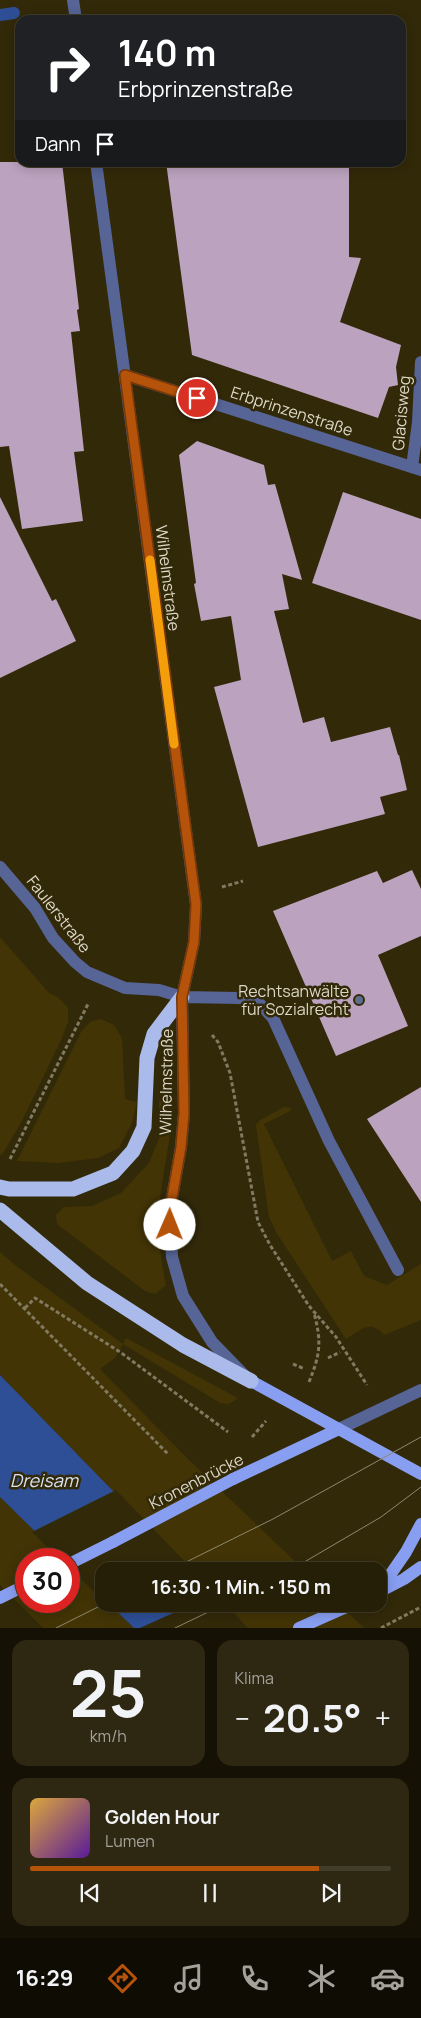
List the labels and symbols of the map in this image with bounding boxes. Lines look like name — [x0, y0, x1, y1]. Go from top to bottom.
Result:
street label: Glacisweg — [387, 375, 415, 451]
pin — [176, 377, 218, 419]
street label: Erbprinzenstraße — [228, 381, 356, 441]
street label: Wilhelmstraße — [151, 524, 185, 632]
street label: Faulerstraße — [22, 871, 96, 957]
place label: Rechtsanwälte für Sozialrecht — [238, 980, 349, 1020]
marker: Rechtsanwälte für Sozialrecht — [353, 994, 365, 1006]
street label: Wilhelmstraße — [154, 1029, 178, 1135]
position arrow — [143, 1198, 195, 1250]
street label: Kronenbrücke — [145, 1448, 247, 1514]
water label: Dreisam — [10, 1468, 80, 1492]
speed limit sign: 30 — [15, 1548, 80, 1613]

